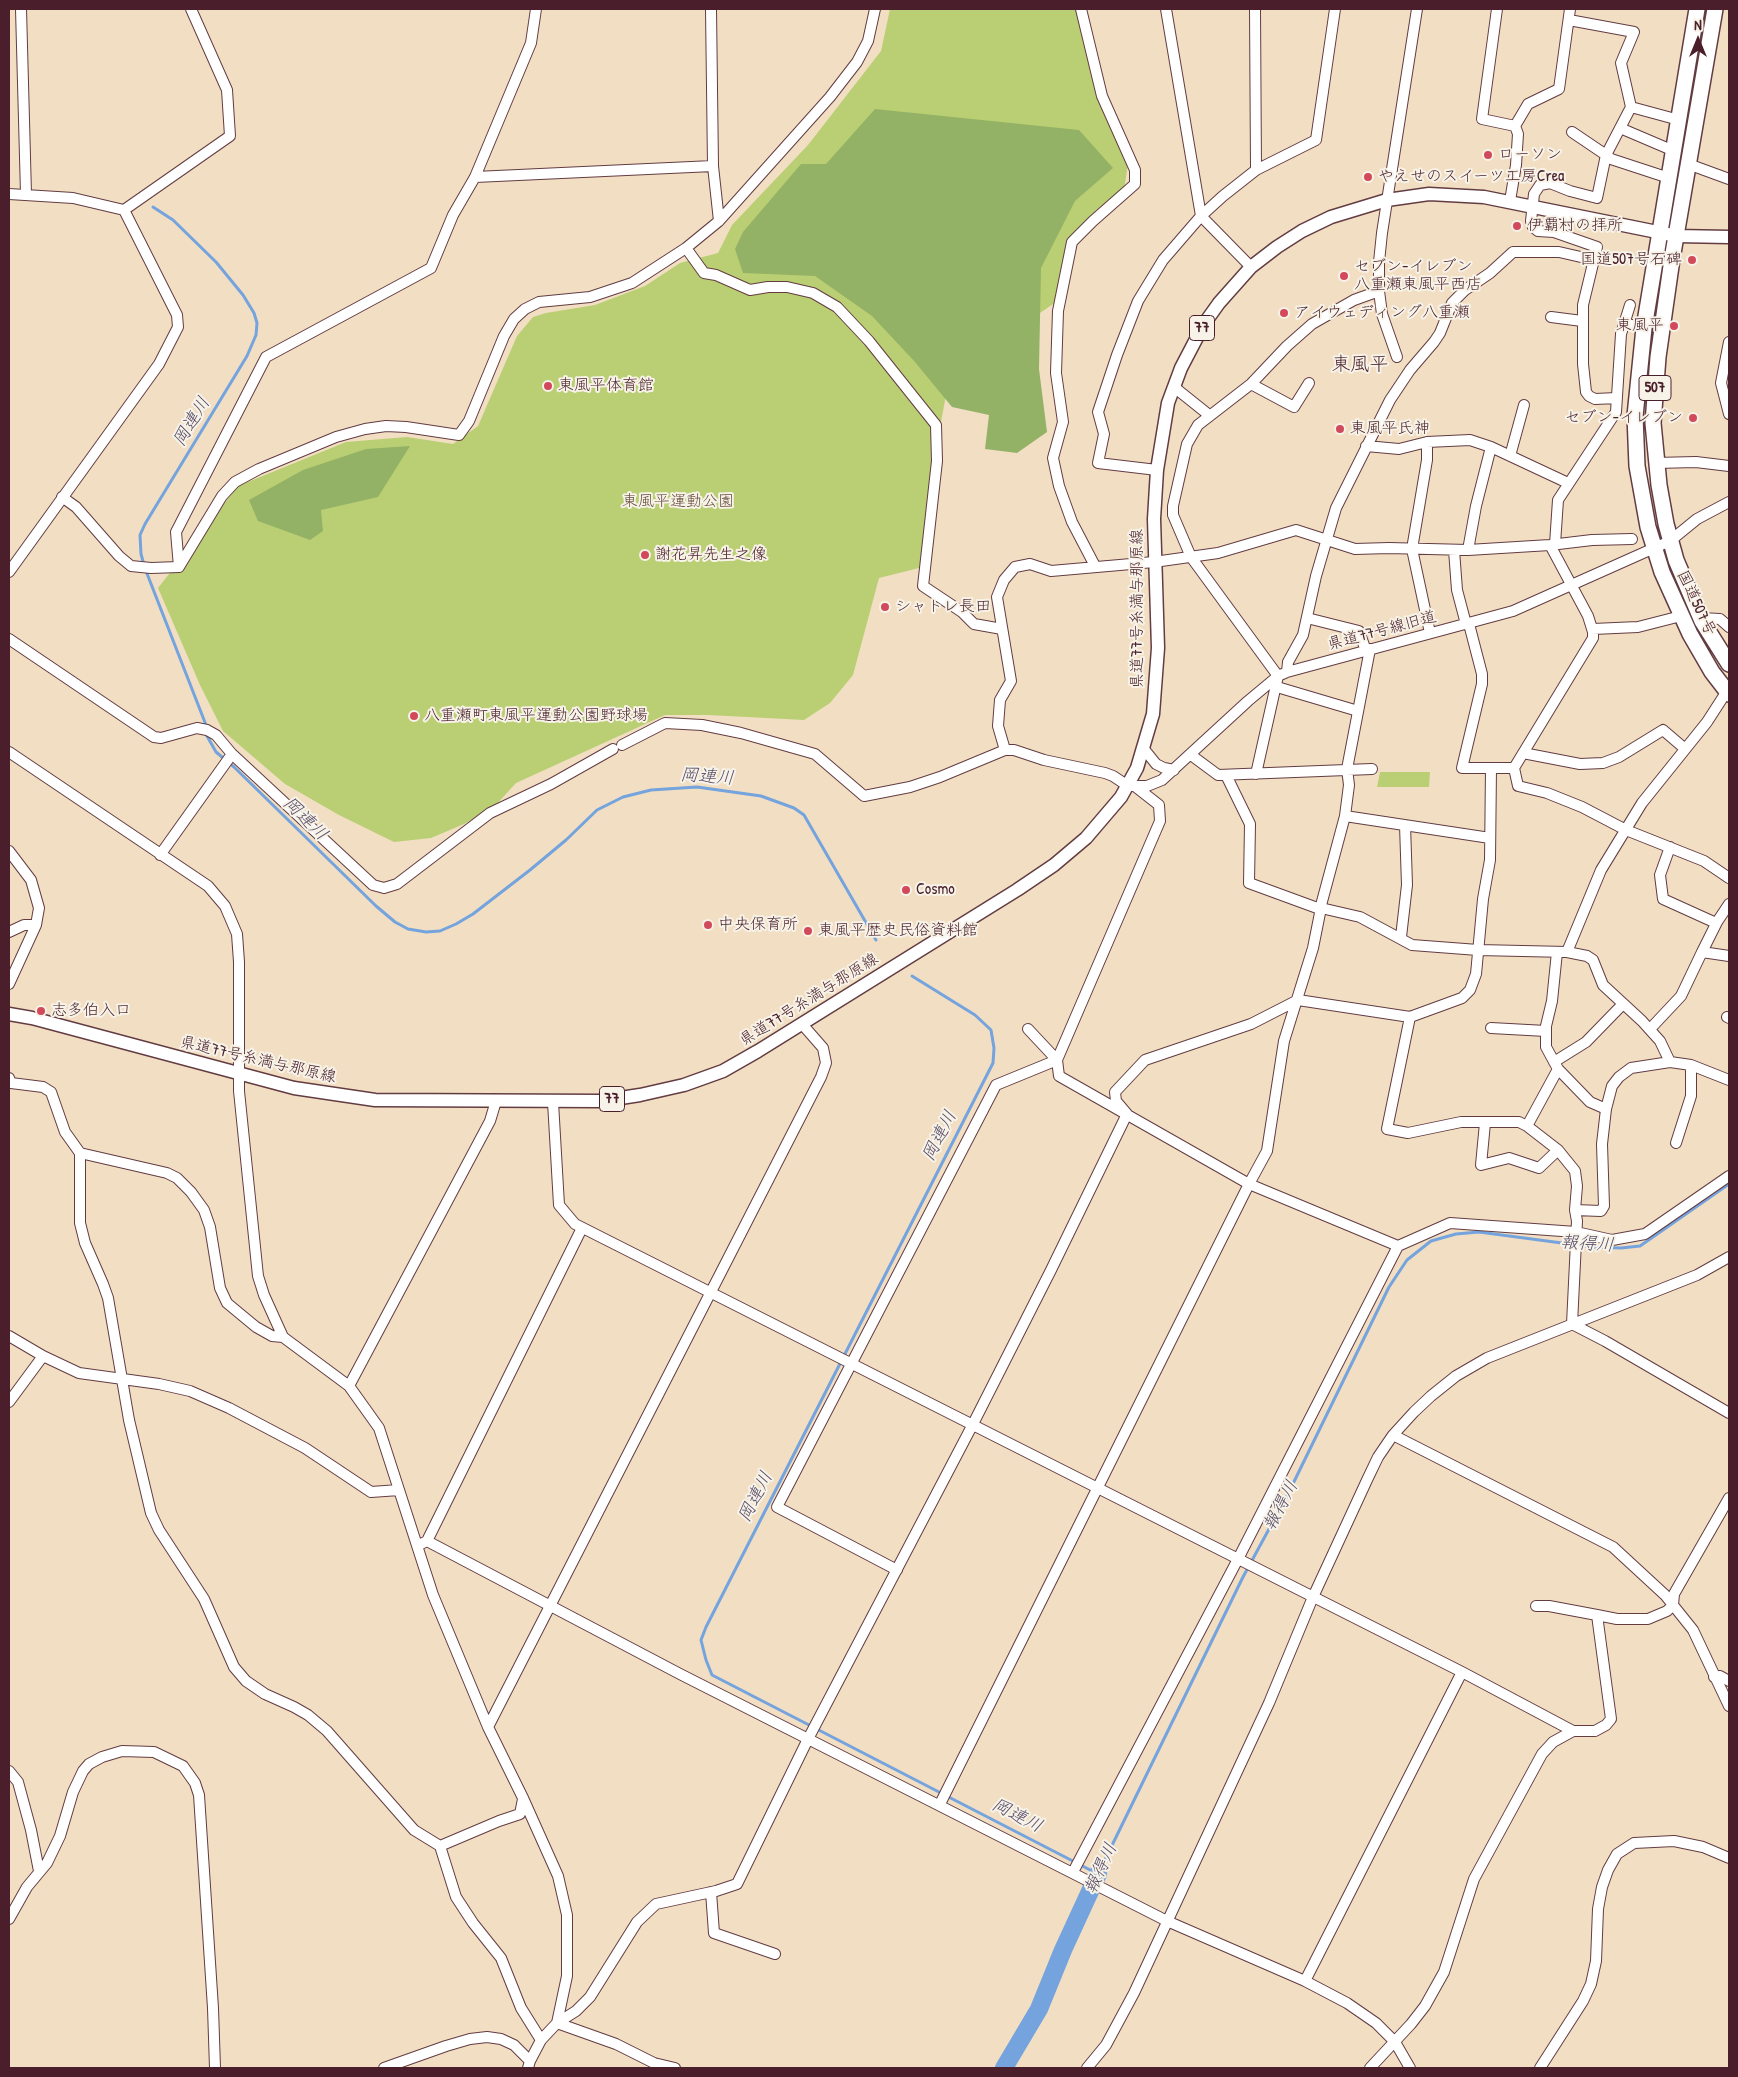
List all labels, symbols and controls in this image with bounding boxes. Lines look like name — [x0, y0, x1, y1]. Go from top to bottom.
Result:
north arrow — [1673, 15, 1723, 65]
text: N — [1694, 15, 1702, 34]
place label: ローソン — [1498, 145, 1562, 165]
marker: ローソン — [1482, 149, 1494, 161]
place label: やえせのスイーツ工房Crea — [1378, 167, 1564, 187]
marker: やえせのスイーツ工房Crea — [1362, 171, 1374, 183]
place label: 伊覇村の拝所 — [1527, 216, 1623, 236]
marker: 伊覇村の拝所 — [1511, 220, 1523, 232]
place label: 国道507号石碑 — [1580, 250, 1682, 270]
marker: 国道507号石碑 — [1686, 254, 1698, 266]
place label: セブン-イレブン 八重瀬東風平西店 — [1354, 257, 1482, 295]
marker: セブン-イレブン 八重瀬東風平西店 — [1338, 270, 1350, 282]
place label: アイウェディング八重瀬 — [1294, 303, 1470, 323]
marker: アイウェディング八重瀬 — [1278, 307, 1290, 319]
road number: 77 — [1190, 316, 1214, 340]
place label: 東風平 — [1616, 316, 1664, 336]
marker: 東風平 — [1668, 320, 1680, 332]
district label: 東風平 — [1332, 354, 1388, 376]
place label: 東風平体育館 — [558, 376, 654, 396]
road number: 507 — [1639, 376, 1671, 400]
marker: 東風平体育館 — [542, 380, 554, 392]
water label: 岡連川 — [169, 393, 215, 451]
place label: セブン-イレブン — [1565, 408, 1683, 428]
marker: セブン-イレブン — [1687, 412, 1699, 424]
place label: 東風平氏神 — [1350, 419, 1430, 439]
marker: 東風平氏神 — [1334, 423, 1346, 435]
park label: 東風平運動公園 — [622, 492, 734, 512]
street label: 県道77号糸満与那原線 — [1128, 529, 1148, 689]
place label: 謝花昇先生之像 — [655, 545, 767, 565]
marker: 謝花昇先生之像 — [639, 549, 651, 561]
street label: 国道507号 — [1673, 567, 1719, 639]
place label: シャトレ長田 — [895, 597, 991, 617]
marker: シャトレ長田 — [879, 601, 891, 613]
street label: 県道77号線旧道 — [1326, 607, 1438, 655]
place label: 八重瀬町東風平運動公園野球場 — [424, 706, 648, 726]
marker: 八重瀬町東風平運動公園野球場 — [408, 710, 420, 722]
water label: 岡連川 — [679, 764, 735, 790]
water label: 岡連川 — [278, 792, 332, 846]
place label: Cosmo — [916, 880, 955, 900]
marker: Cosmo — [900, 884, 912, 896]
place label: 中央保育所 — [718, 915, 798, 935]
marker: 中央保育所 — [702, 919, 714, 931]
place label: 東風平歴史民俗資料館 — [818, 921, 978, 941]
marker: 東風平歴史民俗資料館 — [802, 925, 814, 937]
street label: 県道77号糸満与那原線 — [736, 950, 882, 1050]
place label: 志多伯入口 — [51, 1001, 131, 1021]
marker: 志多伯入口 — [35, 1005, 47, 1017]
street label: 県道77号糸満与那原線 — [178, 1033, 338, 1087]
road number: 77 — [600, 1086, 624, 1112]
water label: 岡連川 — [918, 1107, 962, 1165]
water label: 報得川 — [1559, 1231, 1615, 1257]
water label: 岡連川 — [734, 1468, 778, 1526]
water label: 報得川 — [1259, 1477, 1303, 1535]
water label: 岡連川 — [988, 1794, 1046, 1838]
water label: 報得川 — [1080, 1840, 1122, 1898]

